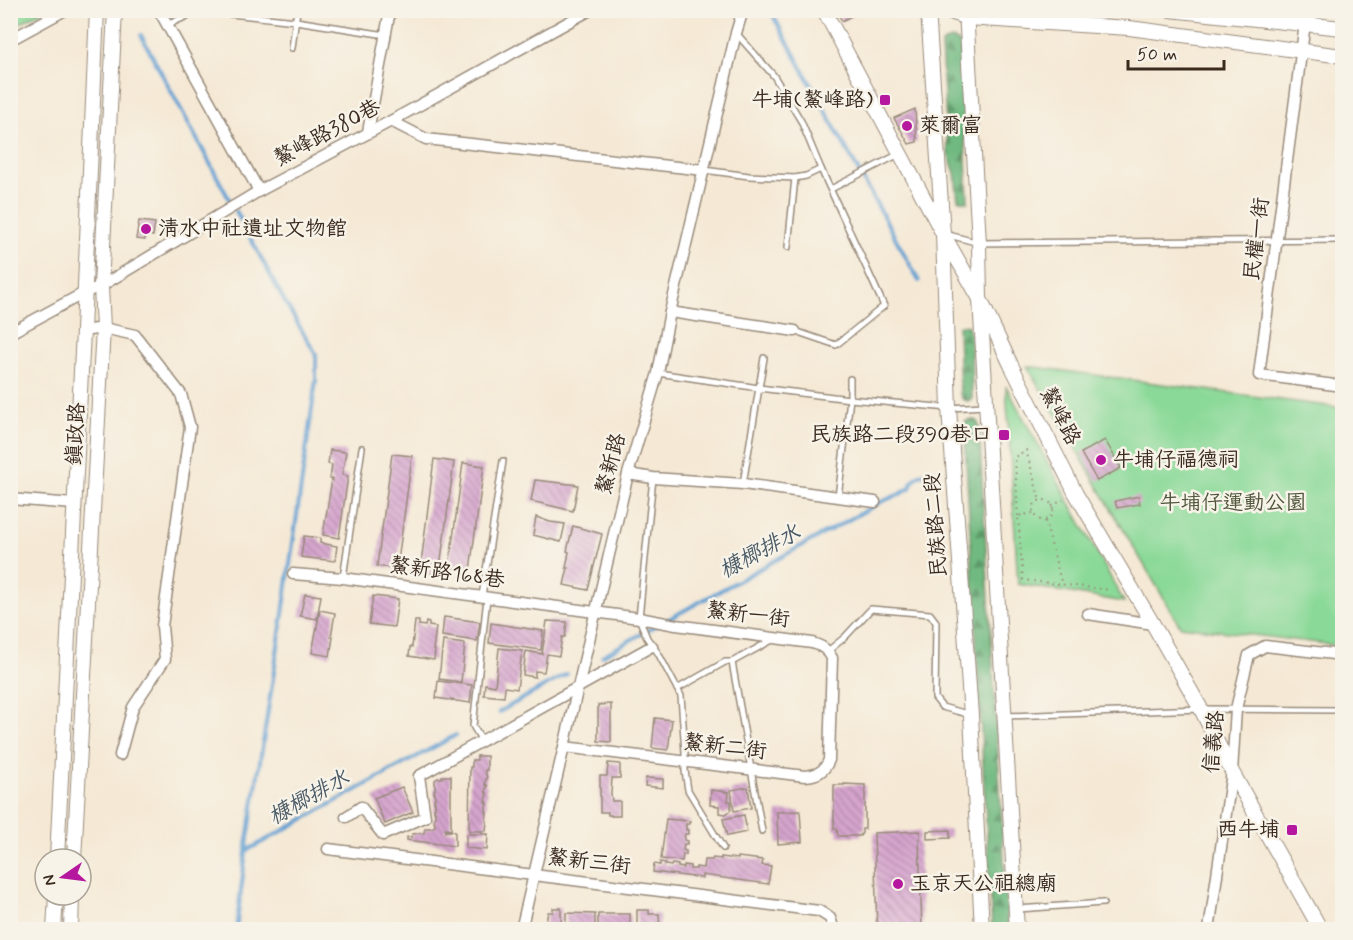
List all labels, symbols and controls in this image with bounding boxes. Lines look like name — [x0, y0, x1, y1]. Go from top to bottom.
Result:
scale bar — [1128, 33, 1224, 71]
text: 50 m — [1137, 43, 1177, 67]
place label: 牛埔(鰲峰路) — [752, 86, 874, 114]
street label: 鰲峰路380巷 — [268, 93, 386, 173]
marker: 牛埔(鰲峰路) — [878, 93, 892, 107]
place label: 萊爾富 — [919, 112, 982, 140]
marker: 萊爾富 — [900, 119, 914, 133]
street label: 民權一街 — [1238, 196, 1276, 282]
place label: 清水中社遺址文物館 — [158, 215, 347, 243]
marker: 清水中社遺址文物館 — [139, 222, 153, 236]
street label: 鰲峰路 — [1033, 382, 1087, 450]
street label: 鎮政路 — [60, 402, 92, 466]
place label: 民族路二段390巷口 — [810, 421, 992, 449]
marker: 民族路二段390巷口 — [997, 428, 1011, 442]
street label: 鰲新路 — [589, 430, 633, 498]
place label: 牛埔仔福德祠 — [1113, 446, 1239, 474]
marker: 牛埔仔福德祠 — [1094, 453, 1108, 467]
street label: 民族路二段 — [918, 472, 954, 578]
park label: 牛埔仔運動公園 — [1160, 489, 1307, 517]
water label: 槺榔排水 — [715, 519, 806, 585]
street label: 鰲新路168巷 — [387, 551, 507, 595]
street label: 鰲新一街 — [705, 596, 791, 634]
street label: 信義路 — [1197, 709, 1231, 775]
street label: 鰲新二街 — [682, 728, 768, 766]
water label: 槺榔排水 — [264, 764, 355, 832]
place label: 西牛埔 — [1217, 816, 1280, 844]
marker: 西牛埔 — [1285, 823, 1299, 837]
street label: 鰲新三街 — [546, 843, 632, 881]
north arrow — [33, 847, 93, 907]
place label: 玉京天公祖總廟 — [910, 870, 1057, 898]
text: N — [38, 873, 61, 888]
marker: 玉京天公祖總廟 — [891, 877, 905, 891]

